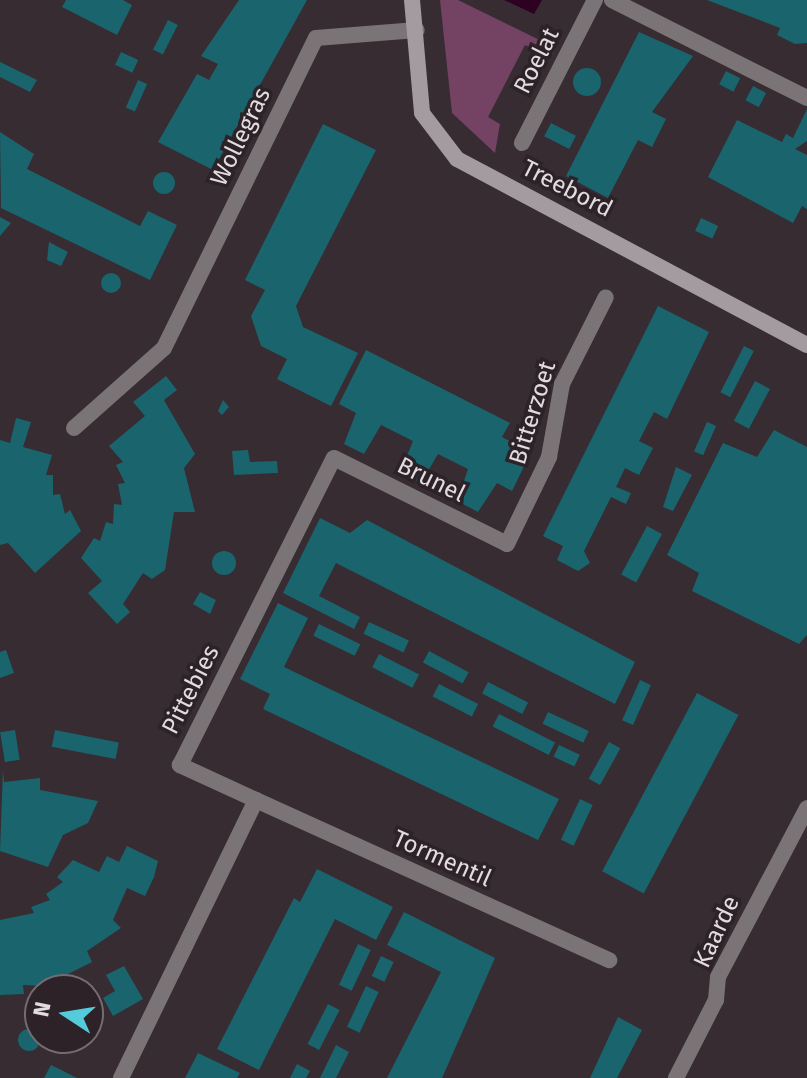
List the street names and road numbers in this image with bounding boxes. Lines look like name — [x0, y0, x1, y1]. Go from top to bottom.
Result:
street label: Roelat — [508, 23, 566, 99]
street label: Wollegras — [205, 83, 277, 191]
street label: Treebord — [517, 154, 617, 224]
street label: Bitterzoet — [504, 358, 562, 468]
street label: Brunel — [392, 451, 470, 509]
street label: Pittebies — [156, 641, 226, 739]
street label: Tormentil — [388, 825, 496, 893]
street label: Kaarde — [688, 892, 746, 972]

